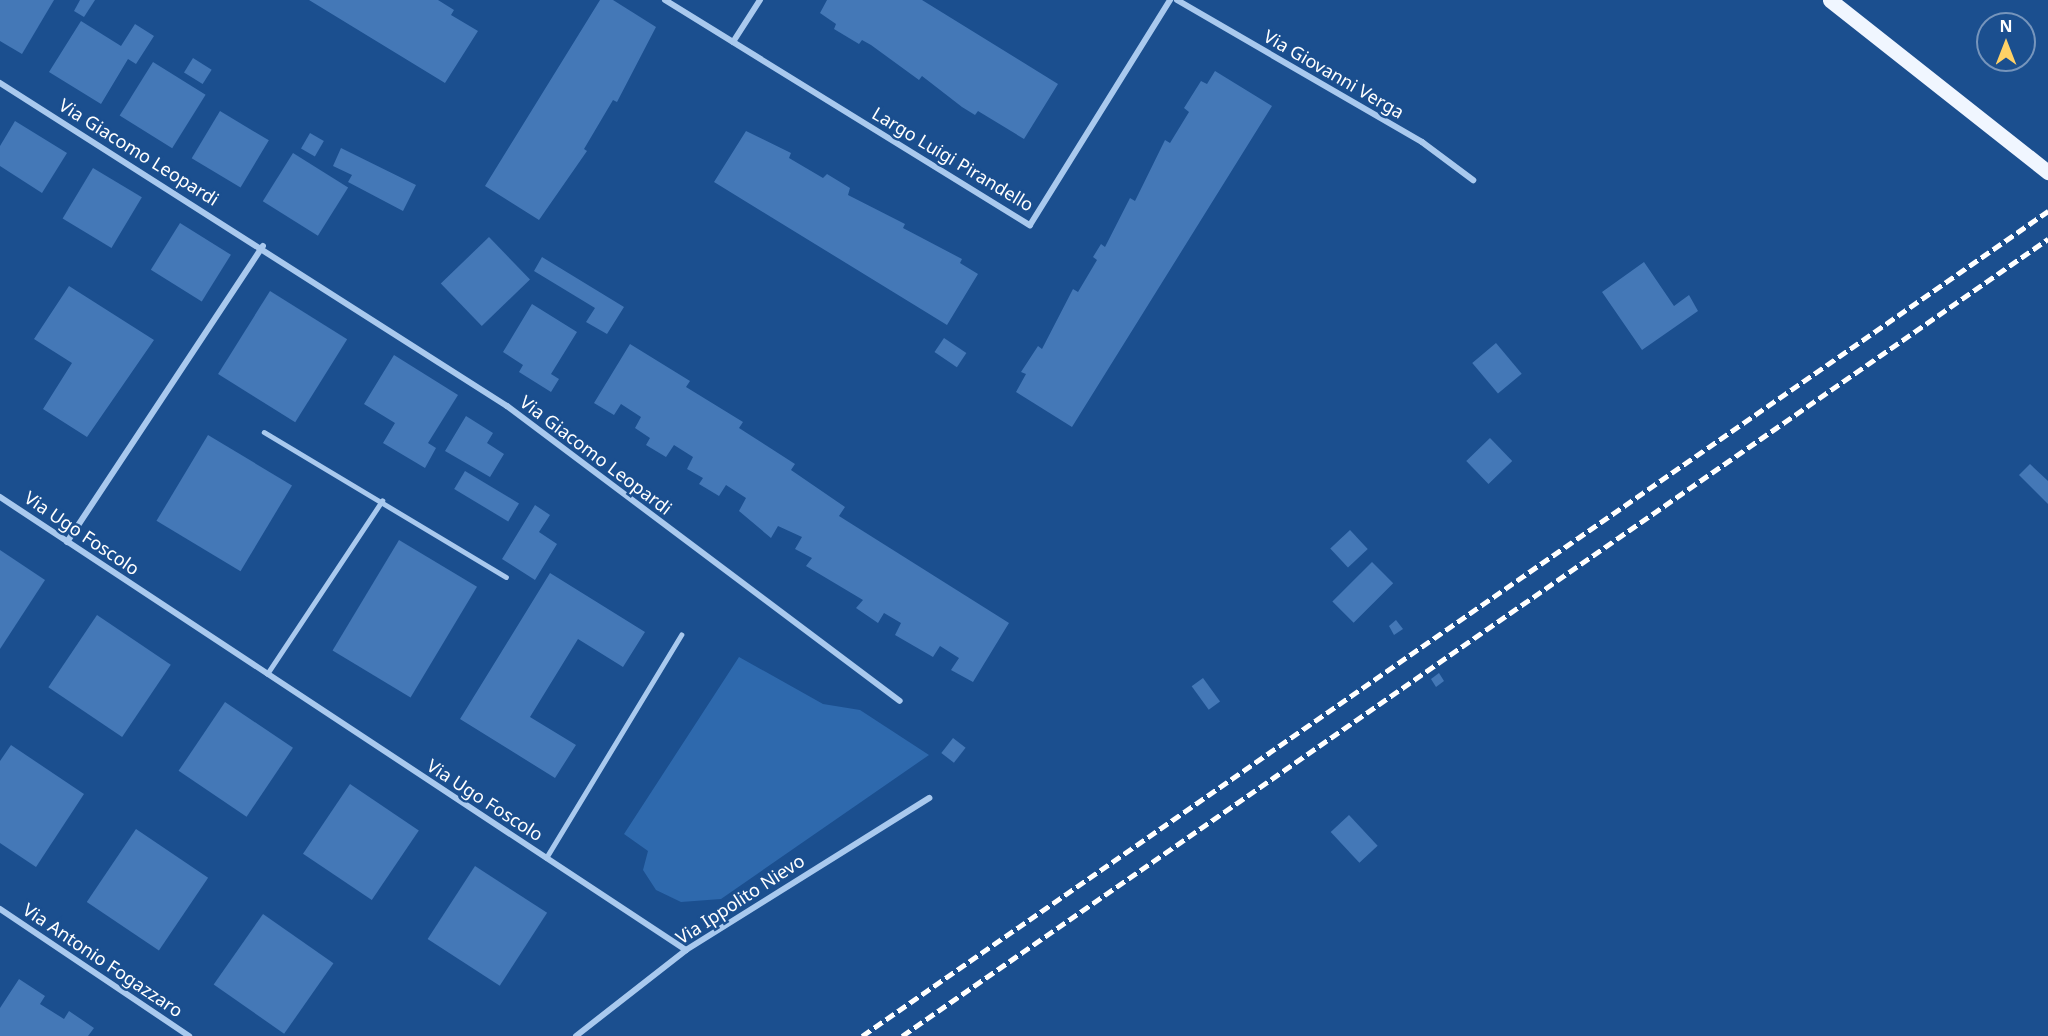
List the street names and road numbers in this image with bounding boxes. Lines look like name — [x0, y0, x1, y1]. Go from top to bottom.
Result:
street label: Via Giovanni Verga — [1260, 25, 1408, 123]
street label: Via Giacomo Leopardi — [55, 94, 223, 210]
street label: Largo Luigi Pirandello — [868, 102, 1038, 216]
street label: Via Giacomo Leopardi — [516, 391, 676, 519]
street label: Via Ugo Foscolo — [20, 487, 144, 579]
street label: Via Ugo Foscolo — [423, 754, 547, 846]
street label: Via Ippolito Nievo — [672, 849, 808, 949]
street label: Via Antonio Fogazzaro — [19, 898, 187, 1022]

